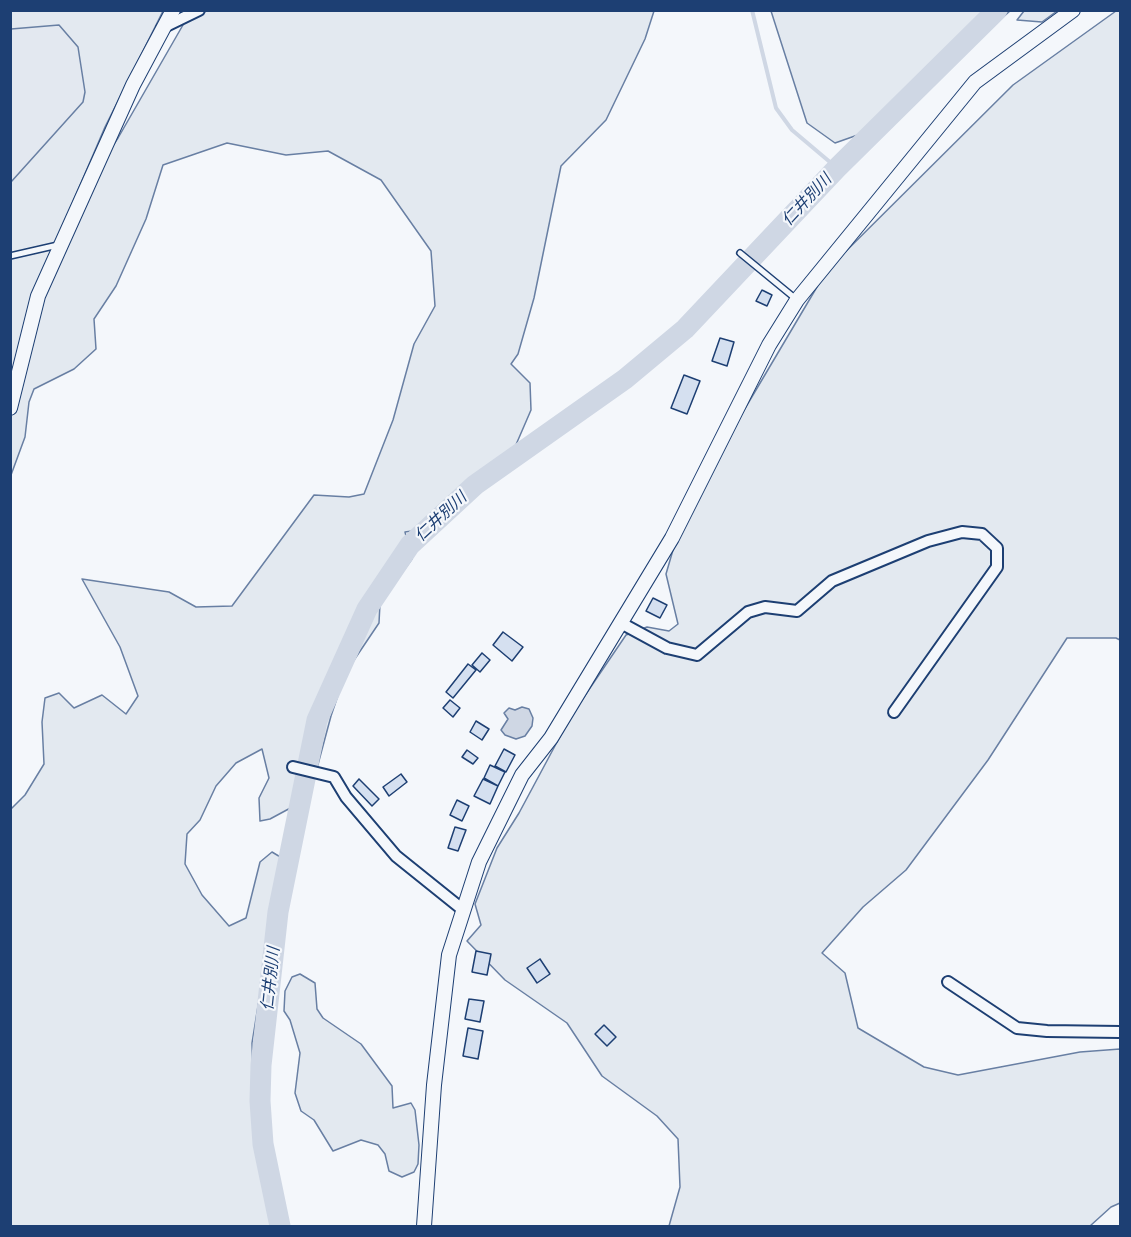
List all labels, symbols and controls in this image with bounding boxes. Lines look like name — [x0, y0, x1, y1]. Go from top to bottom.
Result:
water label: 仁井別川 — [778, 170, 836, 230]
water label: 仁井別川 — [411, 488, 471, 546]
water label: 仁井別川 — [258, 946, 284, 1012]

